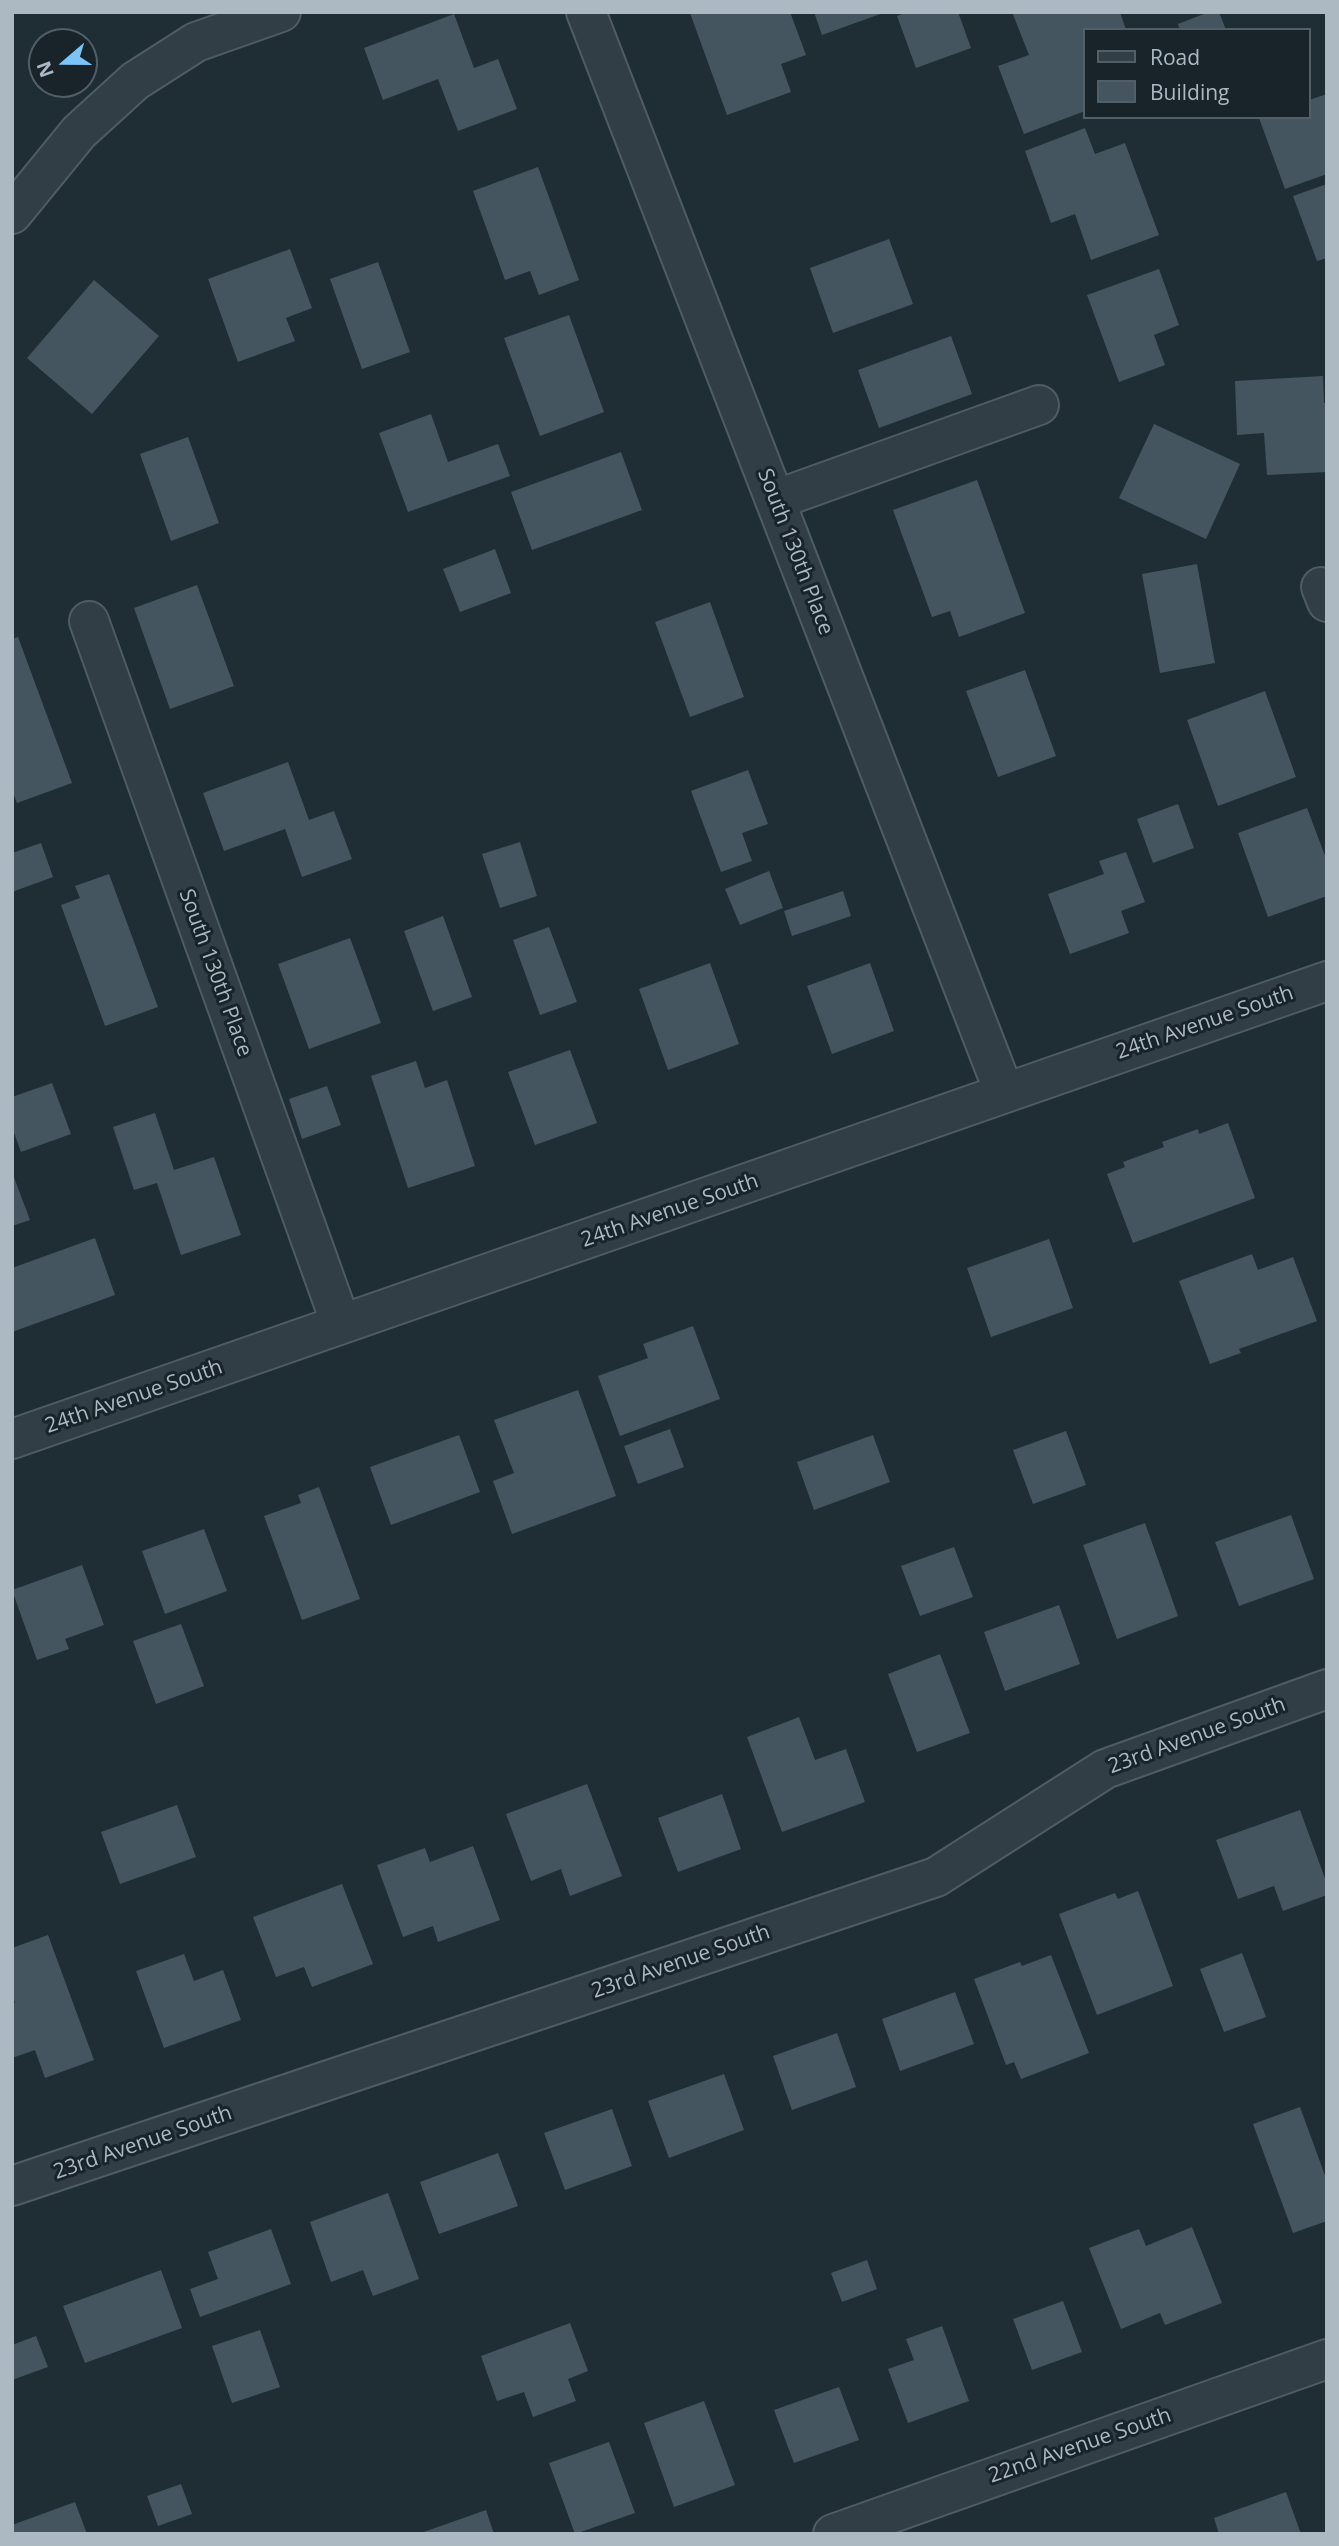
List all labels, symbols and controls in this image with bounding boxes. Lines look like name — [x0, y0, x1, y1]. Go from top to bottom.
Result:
north arrow — [28, 28, 98, 98]
legend — [1084, 28, 1311, 119]
text: Road — [1150, 43, 1200, 71]
text: N — [30, 58, 60, 81]
text: Building — [1150, 78, 1229, 106]
street label: South 130th Place — [752, 465, 838, 639]
street label: South 130th Place — [173, 886, 257, 1060]
street label: 24th Avenue South — [1113, 981, 1297, 1065]
street label: 24th Avenue South — [578, 1169, 762, 1253]
street label: 24th Avenue South — [42, 1355, 226, 1439]
street label: 23rd Avenue South — [1105, 1692, 1289, 1780]
street label: 23rd Avenue South — [589, 1920, 773, 2004]
street label: 23rd Avenue South — [51, 2101, 235, 2185]
street label: 22nd Avenue South — [986, 2403, 1174, 2489]

